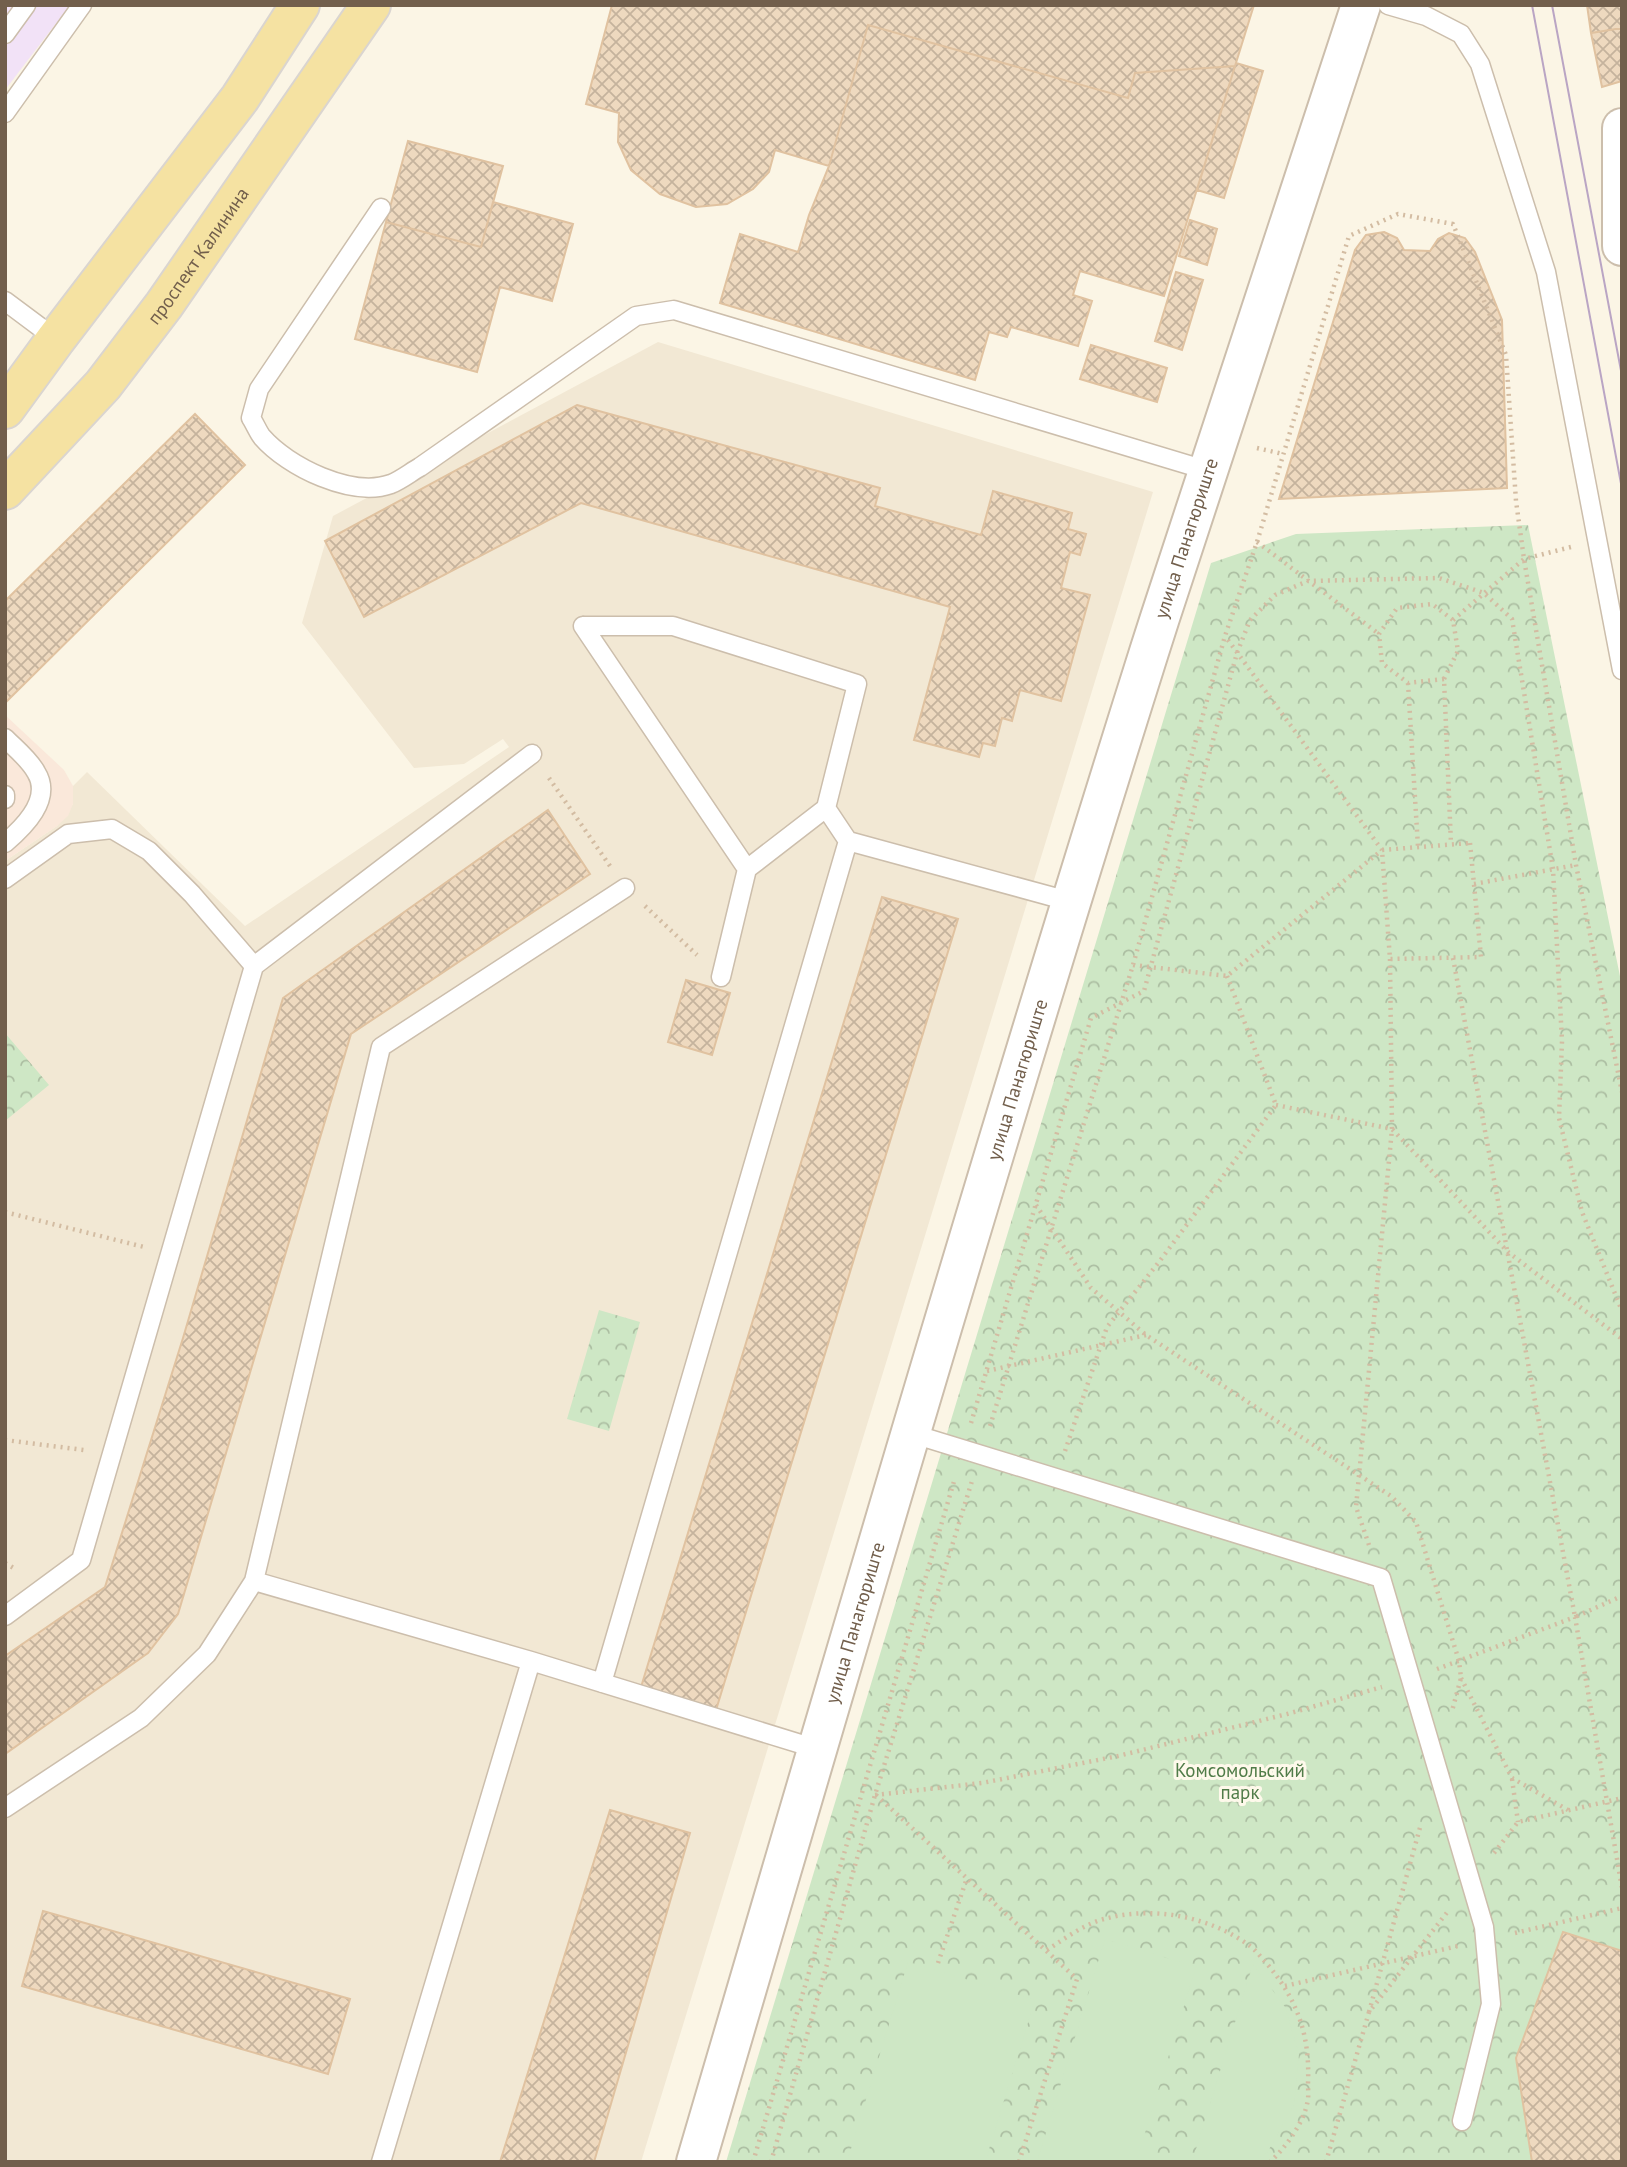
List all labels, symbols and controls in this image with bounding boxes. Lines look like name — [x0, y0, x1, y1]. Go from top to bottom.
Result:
street label: проспект Калинина — [142, 183, 254, 329]
street label: улица Панагюриште — [1148, 455, 1223, 622]
street label: улица Панагюриште — [981, 996, 1053, 1163]
street label: улица Панагюриште — [819, 1539, 890, 1706]
park label: Комсомольский парк — [1175, 1758, 1305, 1804]

